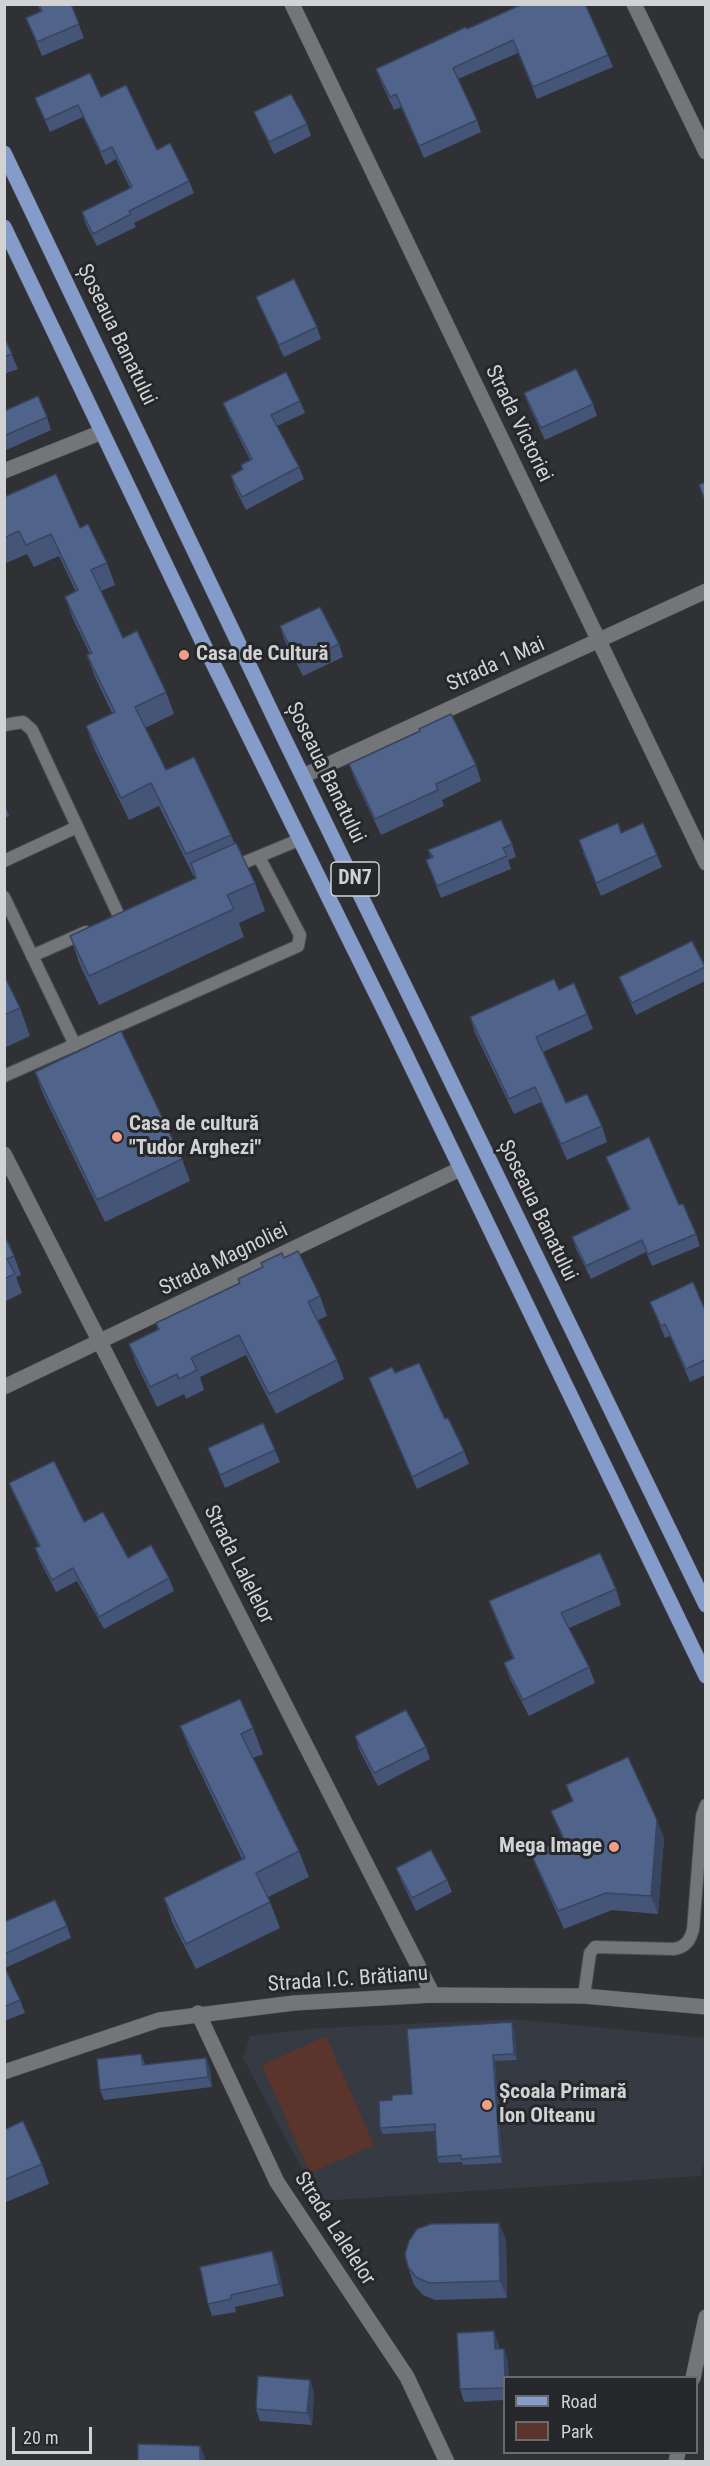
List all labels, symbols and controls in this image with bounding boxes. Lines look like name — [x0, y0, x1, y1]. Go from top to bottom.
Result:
street label: Șoseaua Banatului — [71, 260, 161, 410]
street label: Strada Victoriei — [479, 361, 557, 487]
street label: Strada 1 Mai — [443, 632, 549, 698]
place label: Casa de Cultură — [196, 642, 328, 668]
marker: Casa de Cultură — [177, 648, 191, 662]
street label: Șoseaua Banatului — [280, 698, 370, 848]
road number: DN7 — [331, 862, 379, 896]
place label: Casa de cultură "Tudor Arghezi" — [129, 1112, 261, 1162]
marker: Casa de cultură "Tudor Arghezi" — [110, 1130, 124, 1144]
street label: Șoseaua Banatului — [492, 1136, 582, 1286]
street label: Strada Magnoliei — [156, 1218, 292, 1302]
street label: Strada Lalelelor — [197, 1502, 279, 1628]
place label: Mega Image — [499, 1834, 602, 1860]
marker: Mega Image — [607, 1840, 621, 1854]
street label: Strada I.C. Brătianu — [267, 1962, 429, 1998]
place label: Școala Primară Ion Olteanu — [499, 2080, 627, 2130]
marker: Școala Primară Ion Olteanu — [480, 2098, 494, 2112]
street label: Strada Lalelelor — [288, 2168, 380, 2290]
legend — [503, 2376, 698, 2454]
text: Road — [561, 2391, 597, 2412]
scale bar — [15, 2415, 94, 2453]
text: Park — [561, 2421, 593, 2442]
text: 20 m — [23, 2427, 58, 2448]

